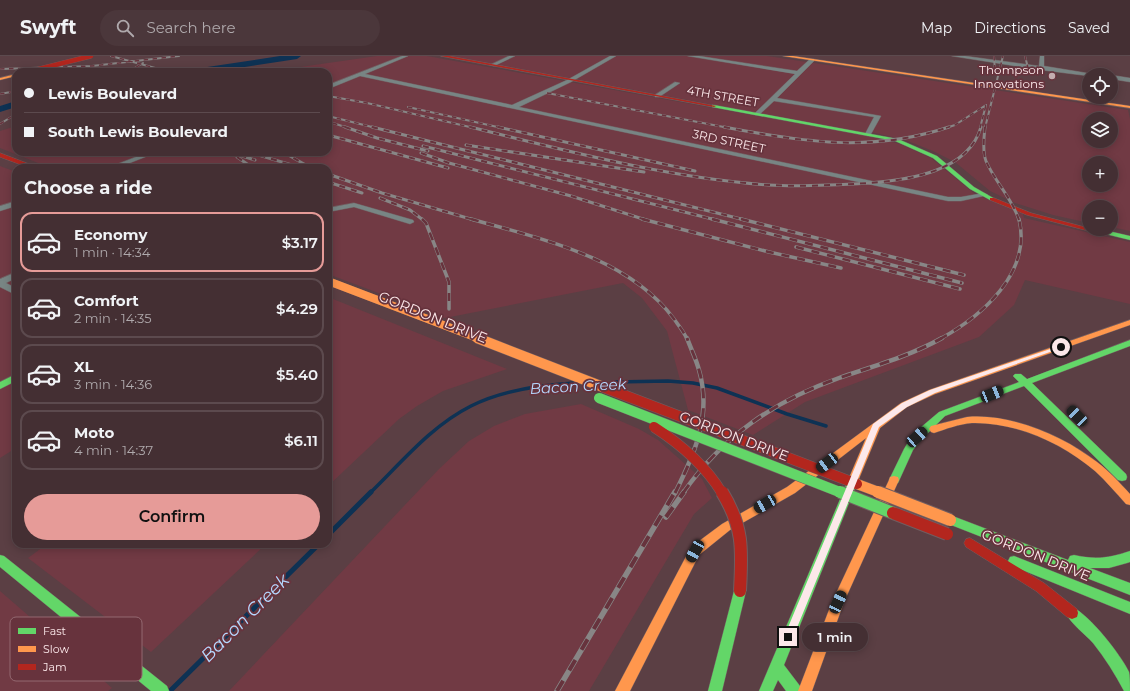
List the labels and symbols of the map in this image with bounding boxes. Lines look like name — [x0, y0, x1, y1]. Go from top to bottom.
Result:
place label: Thompson Innovations — [974, 62, 1044, 91]
marker: Thompson Innovations — [1047, 71, 1057, 81]
street label: 4TH STREET — [686, 82, 760, 110]
street label: 3RD STREET — [691, 126, 767, 156]
street label: GORDON DRIVE — [376, 287, 490, 347]
route start — [1052, 338, 1070, 356]
water label: Bacon Creek — [529, 374, 628, 398]
car — [979, 384, 1005, 404]
car — [1064, 403, 1090, 429]
street label: GORDON DRIVE — [677, 407, 791, 465]
car — [904, 425, 930, 449]
car — [814, 451, 840, 475]
car — [752, 493, 778, 515]
street label: GORDON DRIVE — [979, 525, 1093, 585]
car — [684, 538, 706, 564]
water label: Bacon Creek — [196, 568, 295, 667]
car — [827, 589, 849, 615]
legend — [10, 617, 142, 681]
callout: 1 min — [802, 623, 868, 651]
text: Fast — [43, 624, 67, 638]
route end — [779, 628, 797, 646]
text: Slow — [43, 642, 69, 656]
text: Jam — [42, 660, 67, 674]

